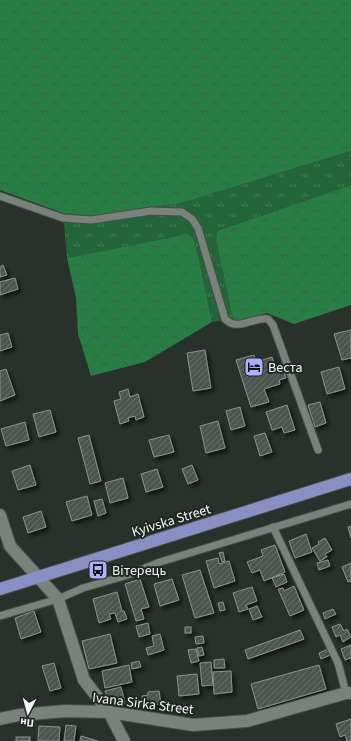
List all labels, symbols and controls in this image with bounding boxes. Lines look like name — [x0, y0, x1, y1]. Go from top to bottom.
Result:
hotel icon: Веста — [243, 356, 265, 378]
place label: Веста — [268, 358, 303, 378]
street label: Kyivska Street — [129, 499, 214, 542]
bus stop icon: Вітерець — [87, 559, 109, 581]
place label: Вітерець — [112, 561, 166, 581]
street label: Ivana Sirka Street — [91, 688, 195, 720]
north arrow — [8, 693, 48, 733]
text: Пн — [19, 714, 35, 731]

